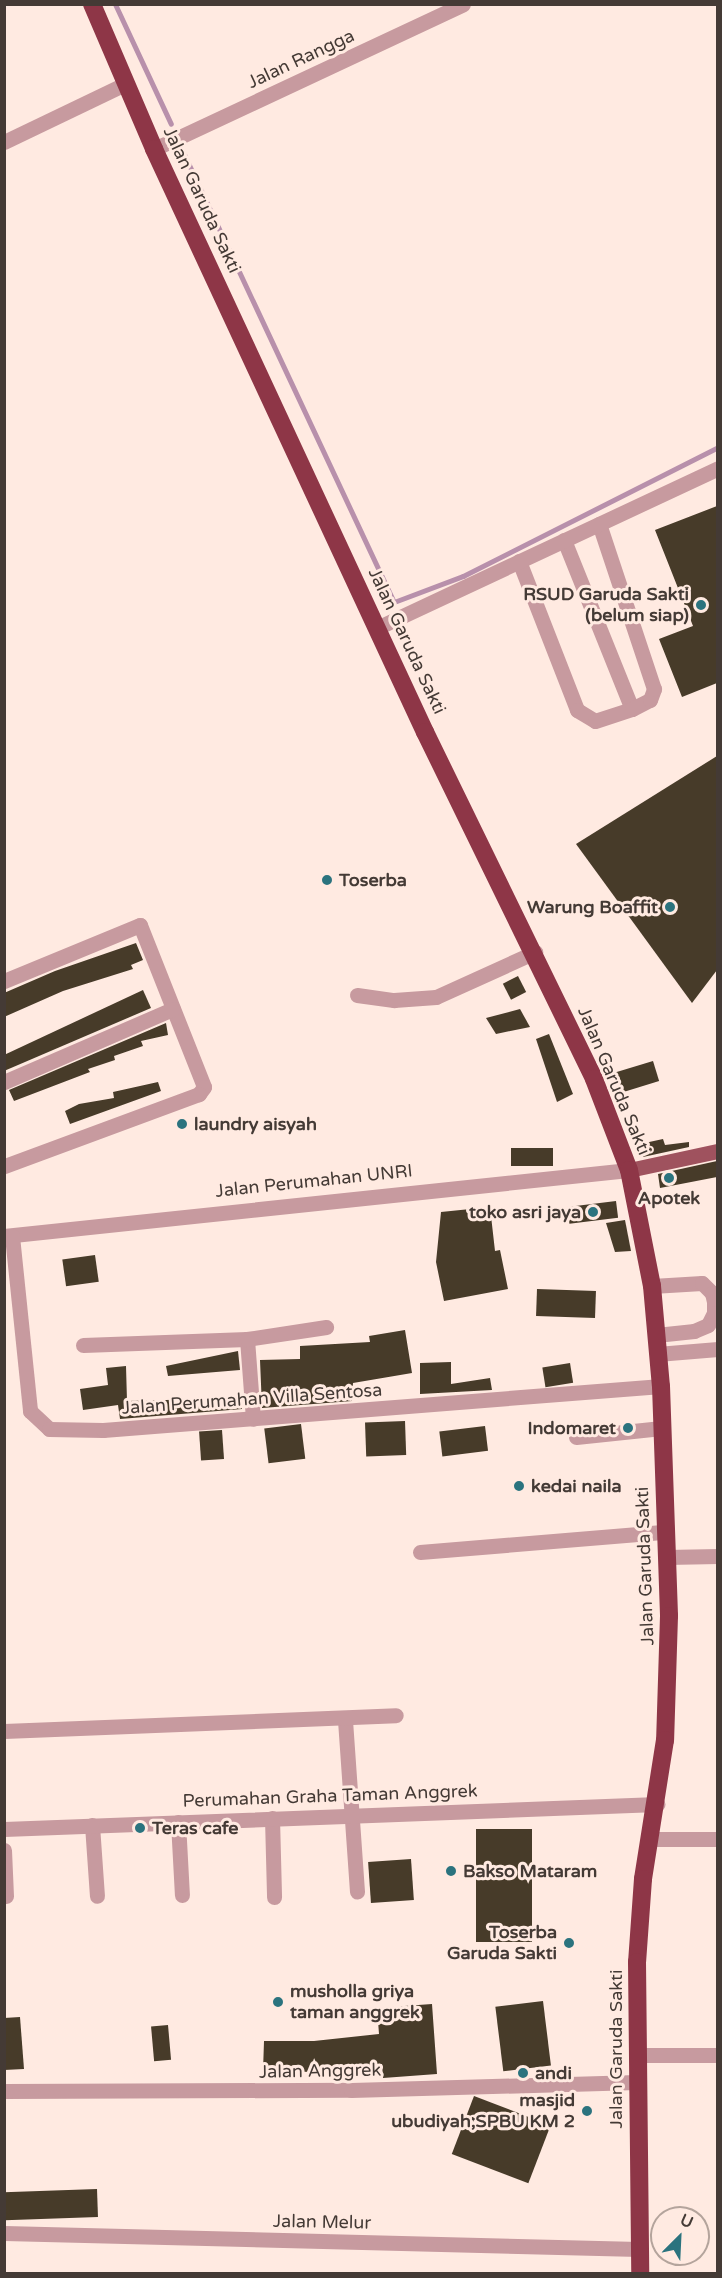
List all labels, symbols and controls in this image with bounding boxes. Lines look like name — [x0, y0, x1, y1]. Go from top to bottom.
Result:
street label: Jalan Rangga — [244, 25, 358, 93]
street label: Jalan Garuda Sakti — [159, 123, 245, 277]
street label: Jalan Garuda Sakti — [364, 564, 450, 718]
place label: RSUD Garuda Sakti (belum siap) — [523, 584, 689, 626]
marker: RSUD Garuda Sakti (belum siap) — [694, 598, 708, 612]
place label: Toserba — [339, 869, 407, 891]
marker: Toserba — [320, 873, 334, 887]
place label: Warung Boaffit — [527, 896, 658, 918]
marker: Warung Boaffit — [663, 900, 677, 914]
street label: Jalan Garuda Sakti — [573, 1004, 655, 1158]
place label: laundry aisyah — [194, 1113, 317, 1135]
marker: laundry aisyah — [175, 1117, 189, 1131]
street label: Jalan Perumahan UNRI — [214, 1160, 414, 1202]
marker: Apotek — [662, 1171, 676, 1185]
place label: Apotek — [638, 1187, 700, 1209]
place label: toko asri jaya — [469, 1201, 581, 1223]
marker: toko asri jaya — [586, 1205, 600, 1219]
street label: Jalan Perumahan Villa Sentosa — [121, 1379, 383, 1419]
place label: Indomaret — [527, 1417, 616, 1439]
marker: Indomaret — [621, 1421, 635, 1435]
place label: kedai naila — [531, 1475, 622, 1497]
marker: kedai naila — [512, 1479, 526, 1493]
street label: Jalan Garuda Sakti — [631, 1486, 659, 1646]
street label: Perumahan Graha Taman Anggrek — [182, 1780, 478, 1812]
place label: Teras cafe — [152, 1817, 238, 1839]
marker: Teras cafe — [133, 1821, 147, 1835]
place label: Bakso Mataram — [463, 1860, 597, 1882]
marker: Bakso Mataram — [444, 1864, 458, 1878]
place label: Toserba Garuda Sakti — [447, 1922, 557, 1964]
marker: Toserba Garuda Sakti — [562, 1936, 576, 1950]
street label: Jalan Garuda Sakti — [605, 1970, 627, 2128]
place label: musholla griya taman anggrek — [290, 1981, 420, 2024]
marker: musholla griya taman anggrek — [271, 1995, 285, 2009]
street label: Jalan Anggrek — [259, 2059, 381, 2083]
place label: andi — [535, 2062, 572, 2084]
marker: andi — [516, 2066, 530, 2080]
place label: masjid ubudiyah;SPBU KM 2 — [391, 2090, 575, 2132]
marker: masjid ubudiyah;SPBU KM 2 — [580, 2104, 594, 2118]
north arrow — [650, 2206, 710, 2266]
street label: Jalan Melur — [273, 2210, 371, 2234]
text: U — [677, 2210, 696, 2233]

